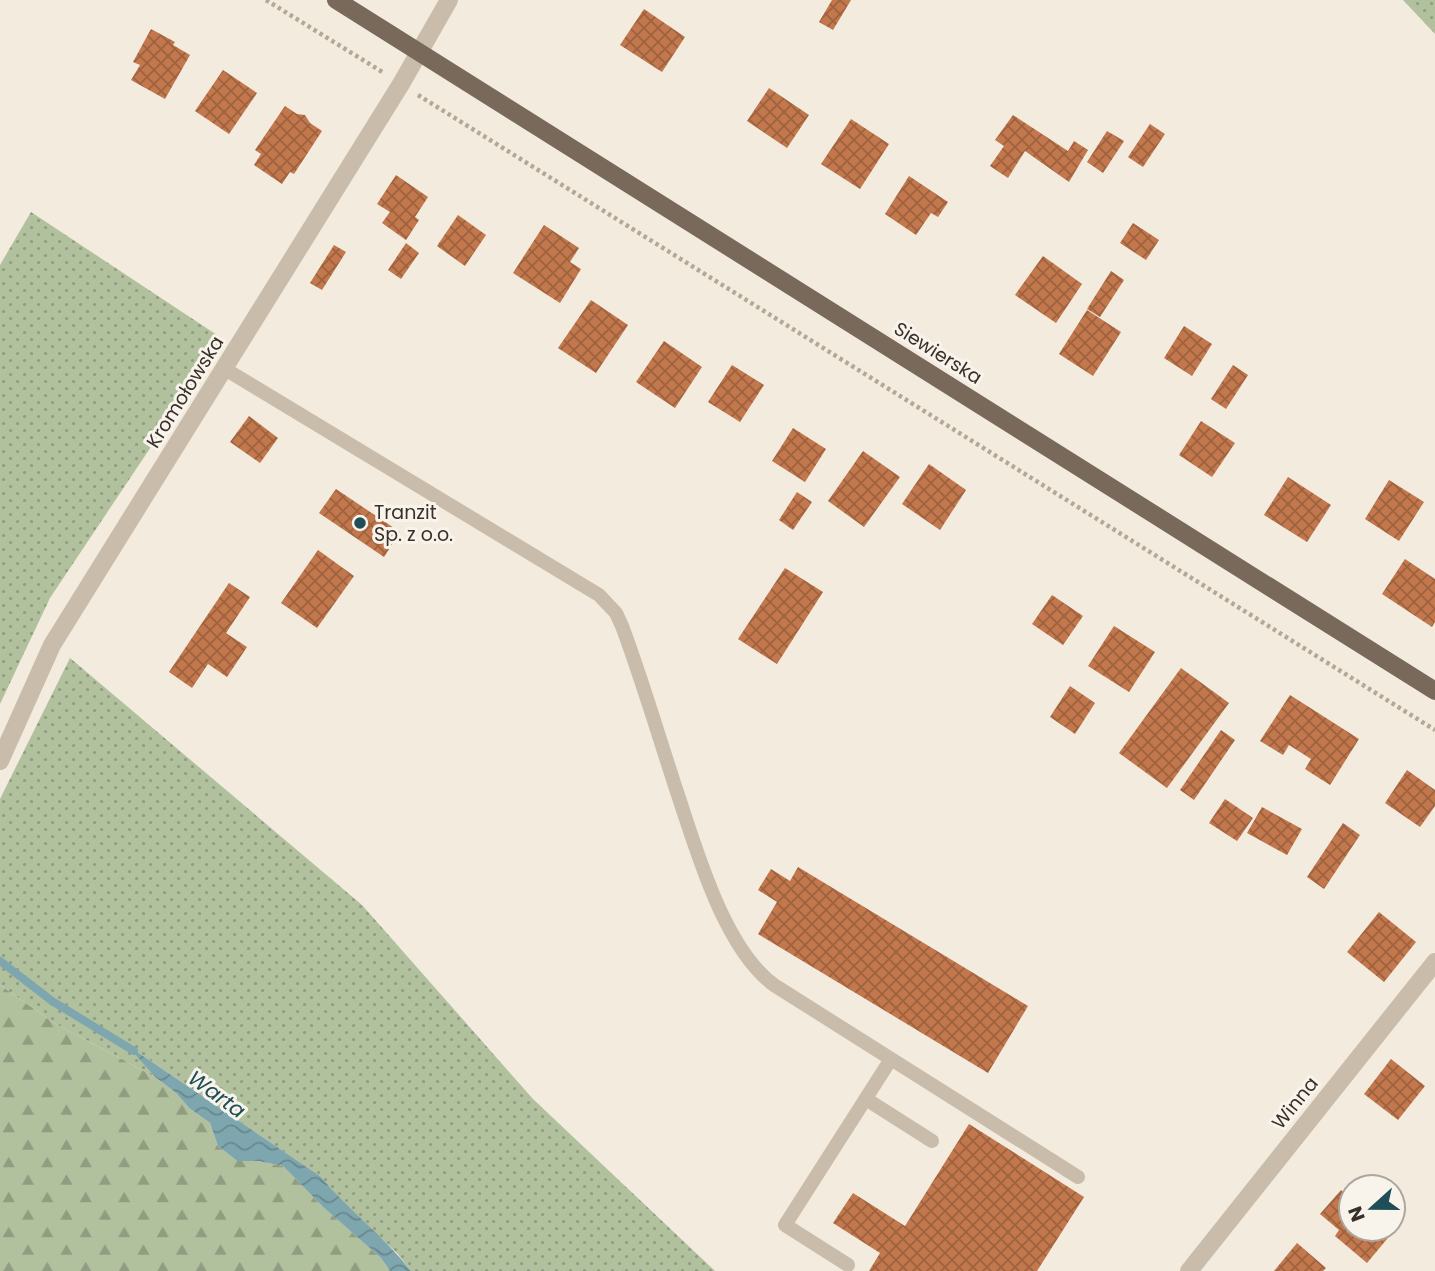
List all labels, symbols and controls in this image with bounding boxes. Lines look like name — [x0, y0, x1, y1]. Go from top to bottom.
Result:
street label: Siewierska — [889, 315, 987, 391]
street label: Kromołowska — [140, 331, 230, 453]
place label: Tranzit Sp. z o.o. — [374, 499, 453, 548]
marker: Tranzit Sp. z o.o. — [352, 515, 368, 531]
water label: Warta — [182, 1063, 252, 1125]
street label: Winna — [1266, 1071, 1324, 1135]
north arrow — [1337, 1173, 1407, 1243]
text: N — [1341, 1202, 1372, 1225]

